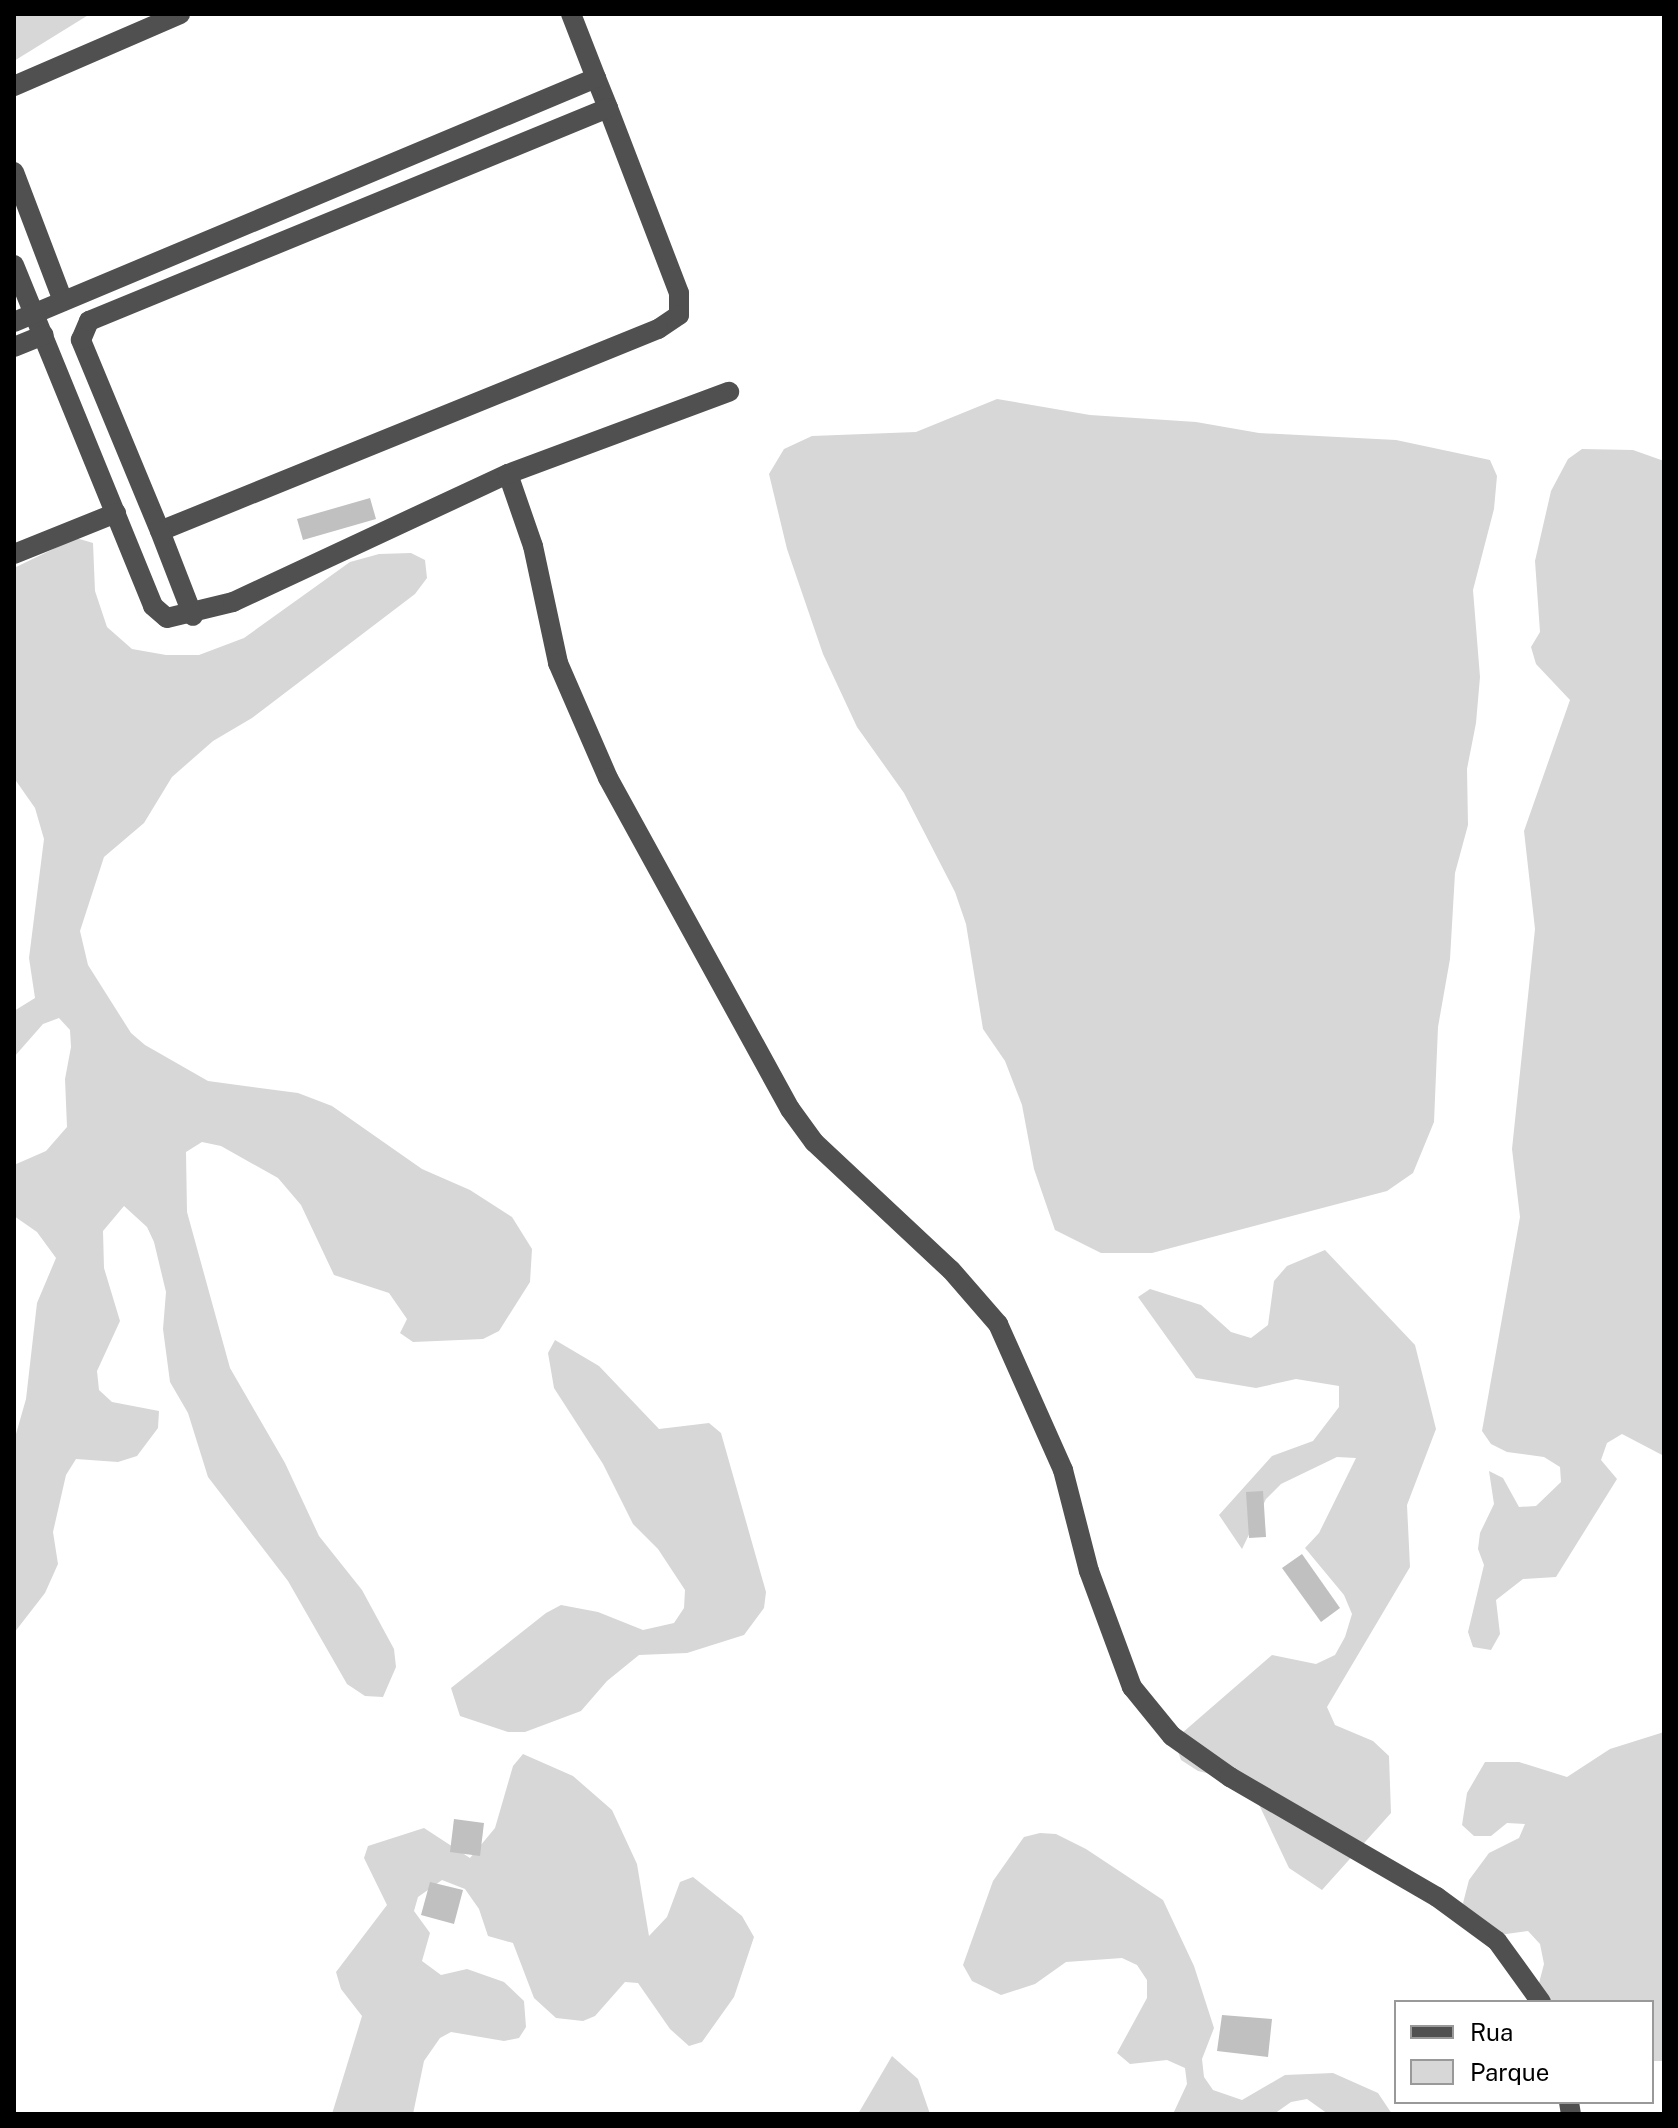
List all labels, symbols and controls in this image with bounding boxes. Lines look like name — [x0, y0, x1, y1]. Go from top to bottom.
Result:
legend — [1394, 2000, 1654, 2104]
text: Rua — [1470, 2018, 1513, 2046]
text: Parque — [1470, 2058, 1549, 2086]

